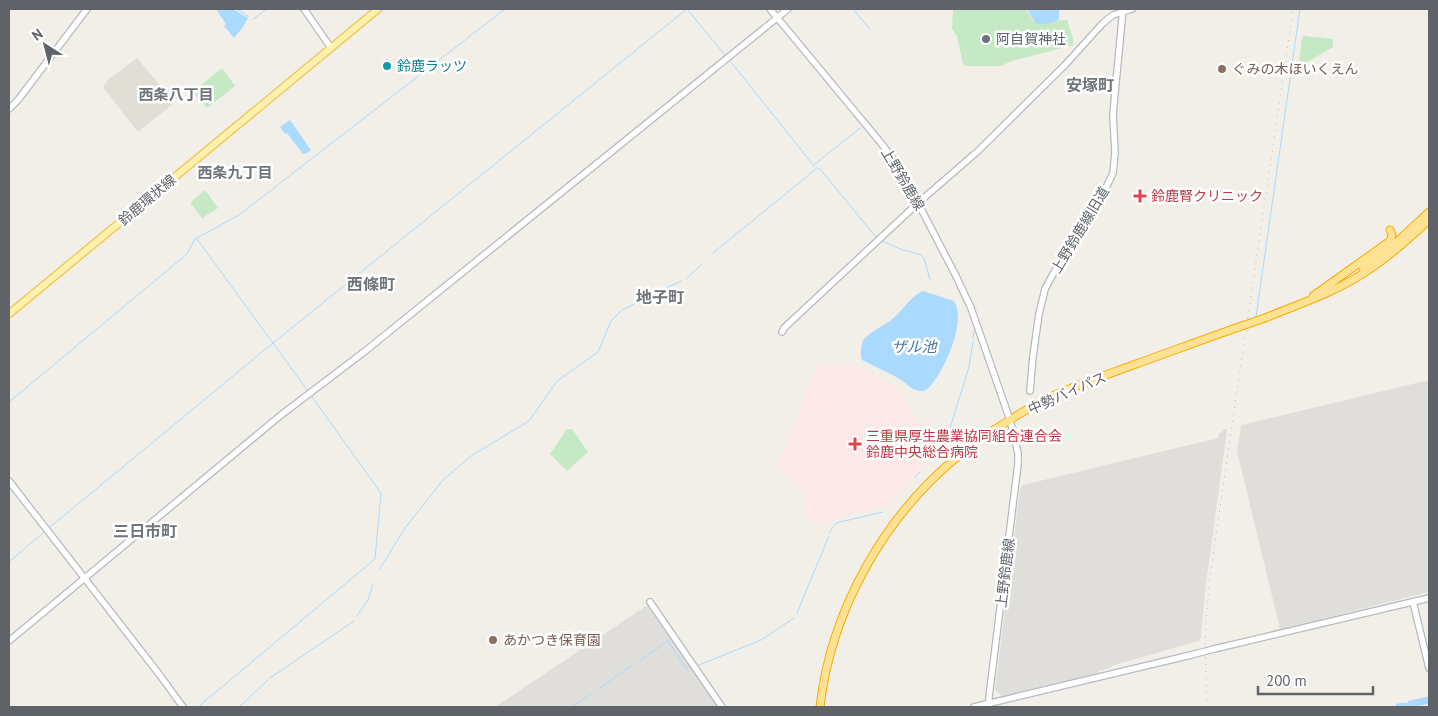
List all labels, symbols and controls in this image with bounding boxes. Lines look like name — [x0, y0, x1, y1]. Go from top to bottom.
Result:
north arrow — [20, 20, 70, 70]
text: N — [28, 24, 46, 44]
place label: 阿自賀神社 — [996, 30, 1066, 48]
marker: 阿自賀神社 — [980, 33, 992, 45]
place label: 鈴鹿ラッツ — [397, 57, 467, 75]
marker: 鈴鹿ラッツ — [381, 60, 393, 72]
place label: ぐみの木ほいくえん — [1232, 60, 1358, 78]
marker: ぐみの木ほいくえん — [1216, 63, 1228, 75]
district label: 安塚町 — [1066, 75, 1114, 95]
district label: 西条八丁目 — [138, 85, 214, 104]
street label: 上野鈴鹿線 — [877, 144, 929, 214]
district label: 西条九丁目 — [197, 163, 273, 182]
street label: 鈴鹿環状線 — [114, 171, 180, 229]
street label: 上野鈴鹿線旧道 — [1047, 183, 1113, 277]
place label: 鈴鹿腎クリニック — [1151, 187, 1263, 205]
marker: 鈴鹿腎クリニック — [1133, 189, 1147, 203]
district label: 西條町 — [347, 274, 395, 294]
district label: 地子町 — [636, 287, 684, 307]
water label: ザル池 — [891, 337, 938, 356]
street label: 中勢バイパス — [1025, 368, 1109, 418]
place label: 三重県厚生農業協同組合連合会 鈴鹿中央総合病院 — [866, 427, 1062, 461]
marker: 三重県厚生農業協同組合連合会 鈴鹿中央総合病院 — [848, 437, 862, 451]
district label: 三日市町 — [113, 521, 177, 541]
street label: 上野鈴鹿線 — [992, 537, 1018, 609]
place label: あかつき保育園 — [503, 631, 601, 649]
marker: あかつき保育園 — [487, 634, 499, 646]
scale bar — [1258, 664, 1373, 696]
text: 200 m — [1266, 671, 1307, 690]

